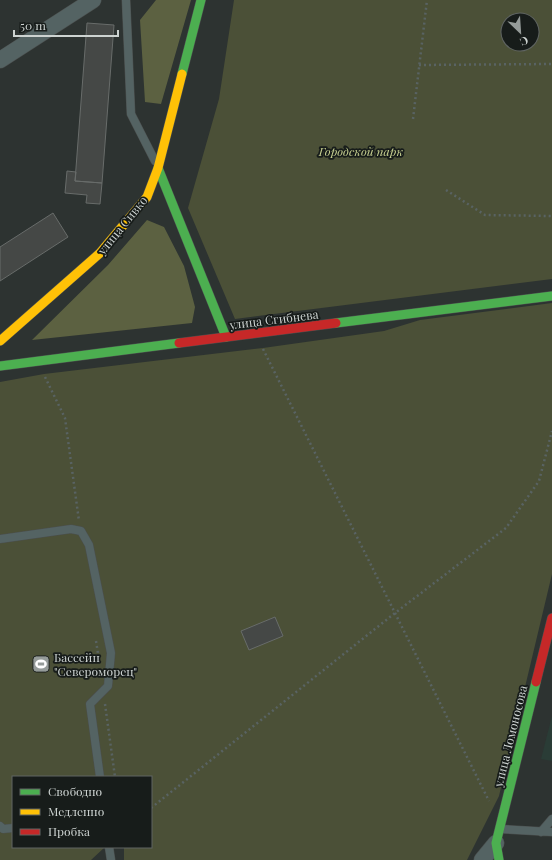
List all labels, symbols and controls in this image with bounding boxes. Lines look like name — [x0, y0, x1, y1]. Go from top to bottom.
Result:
scale bar — [14, 12, 118, 38]
north arrow — [500, 12, 540, 52]
text: 50 m — [20, 17, 46, 33]
text: С — [518, 33, 531, 50]
park label: Городской парк — [318, 143, 403, 159]
street label: улица Сивко — [93, 192, 151, 258]
street label: улица Сгибнева — [228, 306, 319, 333]
place label: Бассейн "Североморец" — [54, 649, 137, 679]
sports icon: Бассейн "Североморец" — [31, 654, 51, 674]
street label: улица Ломоносова — [489, 684, 530, 789]
legend — [12, 776, 152, 848]
text: Свободно — [48, 783, 103, 799]
text: Медленно — [48, 803, 105, 819]
text: Пробка — [48, 823, 90, 839]

